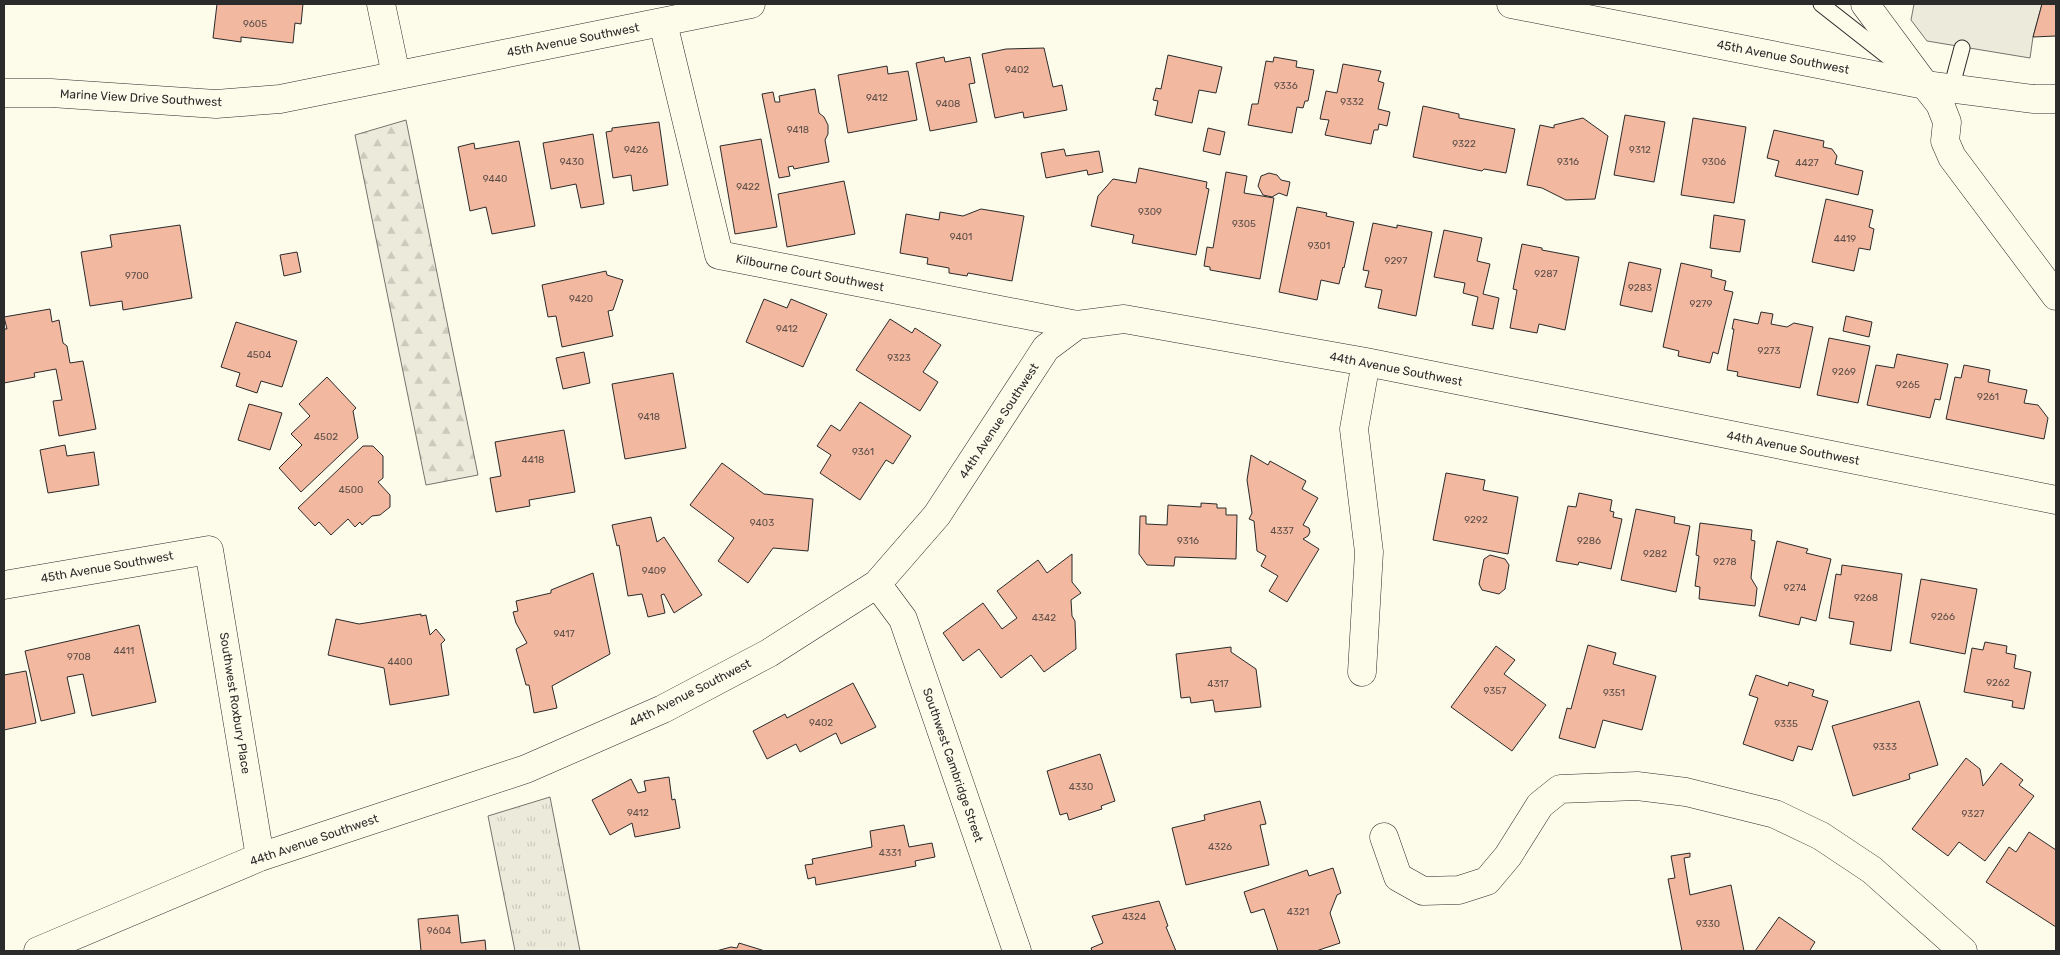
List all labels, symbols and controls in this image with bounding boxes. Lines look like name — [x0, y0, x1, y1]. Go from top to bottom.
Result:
house number: 9605 — [243, 18, 267, 30]
street label: 45th Avenue Southwest — [506, 20, 641, 60]
street label: 45th Avenue Southwest — [1716, 37, 1851, 77]
house number: 9402 — [1005, 64, 1029, 76]
house number: 9336 — [1274, 80, 1298, 92]
street label: Marine View Drive Southwest — [60, 87, 223, 109]
house number: 9412 — [866, 92, 888, 104]
house number: 9332 — [1340, 96, 1364, 108]
house number: 9408 — [936, 98, 960, 110]
house number: 9418 — [787, 124, 809, 136]
house number: 9322 — [1452, 138, 1476, 150]
house number: 9426 — [624, 144, 648, 156]
house number: 9312 — [1629, 144, 1651, 156]
house number: 9430 — [560, 156, 584, 168]
house number: 9316 — [1557, 156, 1579, 168]
house number: 9306 — [1702, 156, 1726, 168]
house number: 4427 — [1795, 157, 1819, 169]
house number: 9440 — [483, 173, 507, 185]
house number: 9422 — [736, 181, 760, 193]
house number: 9309 — [1138, 206, 1162, 218]
house number: 9305 — [1232, 218, 1256, 230]
house number: 9401 — [950, 231, 972, 243]
house number: 4419 — [1834, 233, 1856, 245]
house number: 9301 — [1308, 240, 1330, 252]
street label: Kilbourne Court Southwest — [735, 252, 886, 294]
house number: 9297 — [1385, 255, 1407, 267]
house number: 9287 — [1534, 268, 1558, 280]
house number: 9700 — [125, 270, 149, 282]
house number: 9283 — [1628, 282, 1652, 294]
house number: 9420 — [569, 293, 593, 305]
house number: 9279 — [1690, 298, 1712, 310]
house number: 9412 — [776, 323, 798, 335]
house number: 9273 — [1758, 345, 1780, 357]
house number: 4504 — [247, 349, 271, 361]
street label: 44th Avenue Southwest — [1328, 349, 1464, 389]
house number: 9323 — [887, 352, 911, 364]
street label: 44th Avenue Southwest — [956, 360, 1042, 481]
house number: 9269 — [1832, 366, 1856, 378]
house number: 9265 — [1896, 379, 1920, 391]
house number: 9261 — [1977, 391, 1999, 403]
house number: 9418 — [638, 411, 660, 423]
street label: 44th Avenue Southwest — [1725, 428, 1861, 468]
house number: 4502 — [314, 431, 338, 443]
house number: 9361 — [852, 446, 874, 458]
house number: 4418 — [522, 454, 544, 466]
house number: 4500 — [339, 484, 363, 496]
house number: 9292 — [1464, 514, 1488, 526]
house number: 9403 — [750, 517, 774, 529]
house number: 4337 — [1270, 525, 1294, 537]
house number: 9316 — [1177, 535, 1199, 547]
house number: 9286 — [1577, 535, 1601, 547]
street label: 45th Avenue Southwest — [39, 548, 175, 586]
house number: 9282 — [1643, 548, 1667, 560]
house number: 9278 — [1713, 556, 1737, 568]
house number: 9409 — [642, 565, 666, 577]
house number: 9274 — [1784, 582, 1806, 594]
house number: 9268 — [1854, 592, 1878, 604]
house number: 9266 — [1931, 611, 1955, 623]
house number: 4342 — [1032, 612, 1056, 624]
house number: 9417 — [553, 628, 575, 640]
street label: Southwest Roxbury Place — [217, 631, 253, 775]
house number: 4411 — [114, 645, 134, 657]
house number: 9708 — [67, 651, 91, 663]
house number: 4400 — [387, 656, 413, 668]
street label: 44th Avenue Southwest — [627, 656, 754, 730]
house number: 9262 — [1986, 677, 2010, 689]
house number: 4317 — [1207, 678, 1229, 690]
house number: 9357 — [1484, 685, 1506, 697]
street label: Southwest Cambridge Street — [920, 686, 986, 844]
house number: 9351 — [1603, 687, 1625, 699]
house number: 9402 — [809, 717, 833, 729]
house number: 9335 — [1774, 718, 1798, 730]
house number: 9333 — [1873, 741, 1897, 753]
house number: 4330 — [1069, 781, 1093, 793]
house number: 9412 — [627, 807, 649, 819]
house number: 9327 — [1962, 808, 1984, 820]
street label: 44th Avenue Southwest — [248, 811, 380, 869]
house number: 4326 — [1208, 841, 1232, 853]
house number: 4331 — [879, 847, 901, 859]
house number: 4321 — [1287, 906, 1309, 918]
house number: 4324 — [1122, 911, 1146, 923]
house number: 9330 — [1696, 918, 1720, 930]
house number: 9604 — [427, 925, 451, 937]

